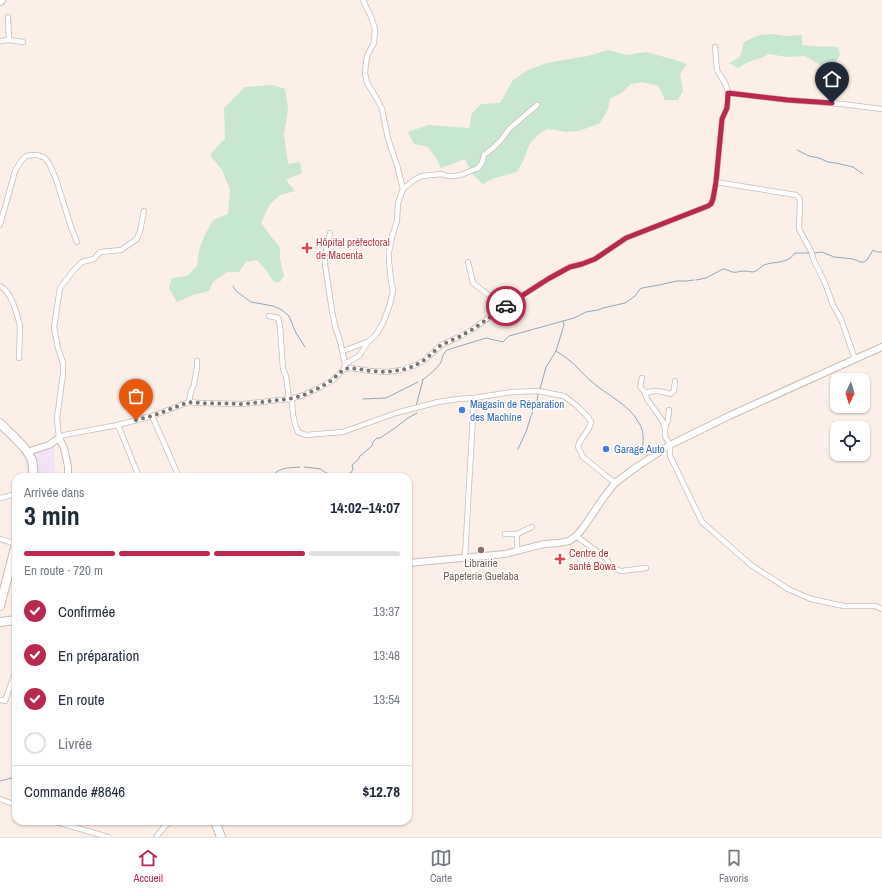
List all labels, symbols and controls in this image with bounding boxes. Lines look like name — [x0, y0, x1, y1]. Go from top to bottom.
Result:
pin — [815, 62, 849, 103]
icon: home — [821, 68, 843, 90]
place label: Hôpital préfectoral de Macenta — [316, 235, 390, 262]
marker: Hôpital préfectoral de Macenta — [301, 242, 313, 254]
courier — [486, 286, 526, 326]
icon: car — [495, 295, 517, 317]
north arrow — [830, 373, 870, 413]
map controls — [830, 373, 870, 461]
pin — [119, 379, 153, 420]
icon: bag — [125, 385, 147, 407]
place label: Magasin de Réparation des Machine — [470, 397, 564, 424]
marker: Magasin de Réparation des Machine — [457, 405, 467, 415]
button: locate — [830, 421, 870, 461]
place label: Garage Auto — [614, 442, 665, 456]
marker: Garage Auto — [601, 444, 611, 454]
text: Arrivée dans — [24, 484, 84, 501]
text: 14:02–14:07 — [330, 497, 400, 518]
text: 3 min — [24, 498, 80, 533]
marker: Librairie Papeterie Guelaba — [476, 545, 486, 555]
place label: Centre de santé Bowa — [569, 546, 616, 573]
marker: Centre de santé Bowa — [554, 553, 566, 565]
place label: Librairie Papeterie Guelaba — [443, 556, 519, 583]
text: En route · 720 m — [24, 562, 103, 579]
icon: check — [24, 600, 46, 622]
text: Confirmée — [58, 601, 115, 622]
text: 13:37 — [373, 603, 400, 620]
icon: check — [24, 644, 46, 666]
text: En préparation — [58, 645, 139, 666]
text: 13:48 — [373, 647, 400, 664]
icon: check — [24, 688, 46, 710]
text: En route — [58, 689, 105, 710]
text: 13:54 — [373, 691, 400, 708]
text: Livrée — [58, 733, 92, 754]
text: Commande #8646 — [24, 781, 125, 802]
text: $12.78 — [362, 781, 400, 802]
tab: Accueil — [133, 847, 163, 885]
tab: Carte — [430, 847, 452, 885]
tab: Favoris — [719, 847, 749, 885]

